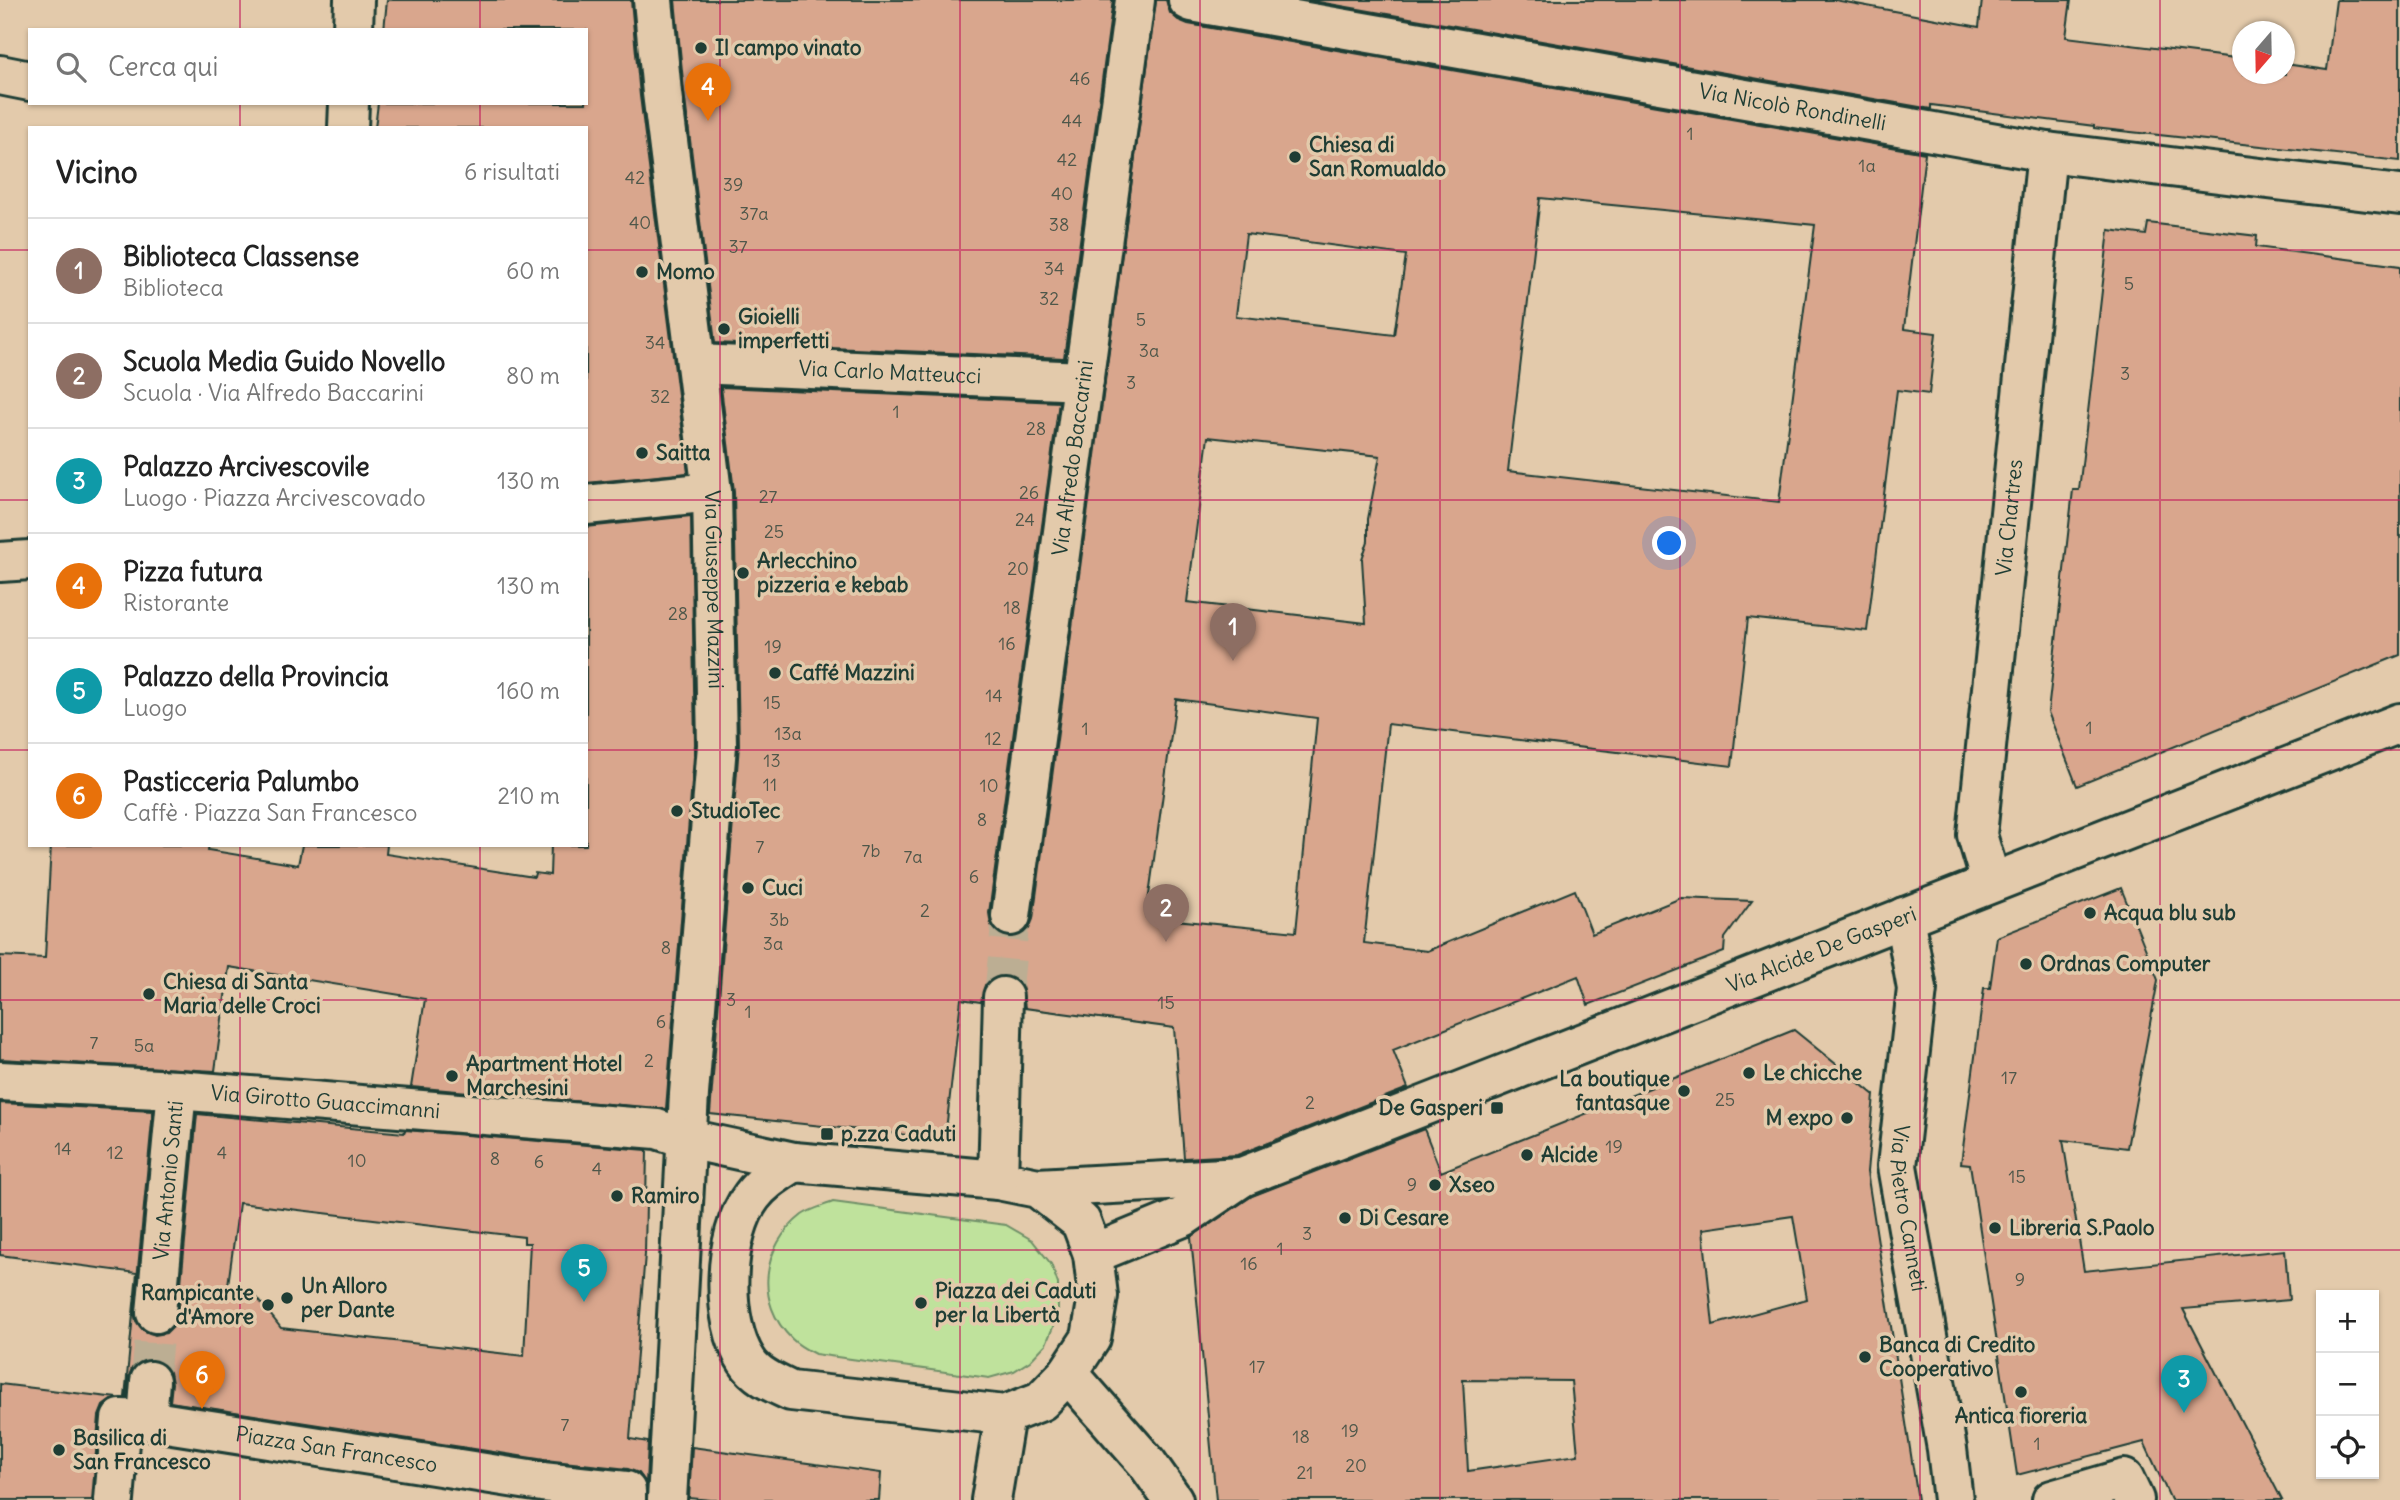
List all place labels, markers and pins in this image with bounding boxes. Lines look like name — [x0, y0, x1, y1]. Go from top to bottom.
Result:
place label: Il campo vinato — [715, 34, 862, 61]
marker: Il campo vinato — [693, 40, 709, 56]
pin: 4 — [685, 63, 731, 121]
place label: Chiesa di San Romualdo — [1309, 131, 1446, 182]
marker: Chiesa di San Romualdo — [1287, 149, 1303, 165]
place label: Momo — [656, 258, 715, 285]
marker: Momo — [634, 264, 650, 280]
place label: Gioielli imperfetti — [738, 303, 830, 354]
marker: Gioielli imperfetti — [716, 321, 732, 337]
place label: Saitta — [656, 439, 711, 466]
marker: Saitta — [634, 445, 650, 461]
place label: Arlecchino pizzeria e kebab — [757, 547, 908, 598]
marker: Arlecchino pizzeria e kebab — [735, 565, 751, 581]
pin: 1 — [1210, 603, 1256, 661]
place label: Caffé Mazzini — [789, 659, 915, 686]
marker: Caffé Mazzini — [767, 665, 783, 681]
place label: StudioTec — [691, 797, 781, 824]
marker: StudioTec — [669, 803, 685, 819]
place label: Cuci — [762, 874, 803, 901]
marker: Cuci — [740, 880, 756, 896]
pin: 2 — [1143, 884, 1189, 942]
place label: Acqua blu sub — [2104, 899, 2236, 926]
marker: Acqua blu sub — [2082, 905, 2098, 921]
place label: Ordnas Computer — [2040, 950, 2211, 977]
marker: Ordnas Computer — [2018, 956, 2034, 972]
place label: Chiesa di Santa Maria delle Croci — [163, 968, 321, 1019]
marker: Chiesa di Santa Maria delle Croci — [141, 986, 157, 1002]
place label: Apartment Hotel Marchesini — [466, 1050, 622, 1101]
place label: Le chicche — [1763, 1059, 1862, 1086]
place label: La boutique fantasque — [1559, 1065, 1670, 1116]
marker: Le chicche — [1741, 1065, 1757, 1081]
marker: Apartment Hotel Marchesini — [444, 1068, 460, 1084]
marker: La boutique fantasque — [1676, 1083, 1692, 1099]
place label: De Gasperi — [1379, 1094, 1483, 1121]
marker: De Gasperi — [1489, 1100, 1505, 1116]
place label: M expo — [1766, 1104, 1833, 1131]
marker: M expo — [1839, 1110, 1855, 1126]
place label: p.zza Caduti — [841, 1120, 956, 1147]
marker: p.zza Caduti — [819, 1126, 835, 1142]
place label: Alcide — [1541, 1141, 1598, 1168]
marker: Alcide — [1519, 1147, 1535, 1163]
place label: Xseo — [1449, 1171, 1495, 1198]
marker: Xseo — [1427, 1177, 1443, 1193]
place label: Ramiro — [631, 1182, 700, 1209]
marker: Ramiro — [609, 1188, 625, 1204]
place label: Di Cesare — [1359, 1204, 1449, 1231]
marker: Di Cesare — [1337, 1210, 1353, 1226]
place label: Libreria S.Paolo — [2009, 1214, 2155, 1241]
marker: Libreria S.Paolo — [1987, 1220, 2003, 1236]
pin: 5 — [561, 1244, 607, 1302]
place label: Un Alloro per Dante — [301, 1272, 395, 1323]
place label: Piazza dei Caduti per la Libertà — [935, 1277, 1096, 1328]
place label: Rampicante d'Amore — [141, 1279, 254, 1330]
marker: Un Alloro per Dante — [279, 1290, 295, 1306]
marker: Piazza dei Caduti per la Libertà — [913, 1295, 929, 1311]
marker: Rampicante d'Amore — [260, 1297, 276, 1313]
place label: Banca di Credito Cooperativo — [1879, 1331, 2036, 1382]
marker: Banca di Credito Cooperativo — [1857, 1349, 1873, 1365]
pin: 6 — [179, 1351, 225, 1409]
pin: 3 — [2161, 1355, 2207, 1413]
marker: Antica fioreria — [2013, 1384, 2029, 1400]
place label: Antica fioreria — [1955, 1402, 2087, 1429]
place label: Basilica di San Francesco — [73, 1424, 211, 1475]
marker: Basilica di San Francesco — [51, 1442, 67, 1458]

